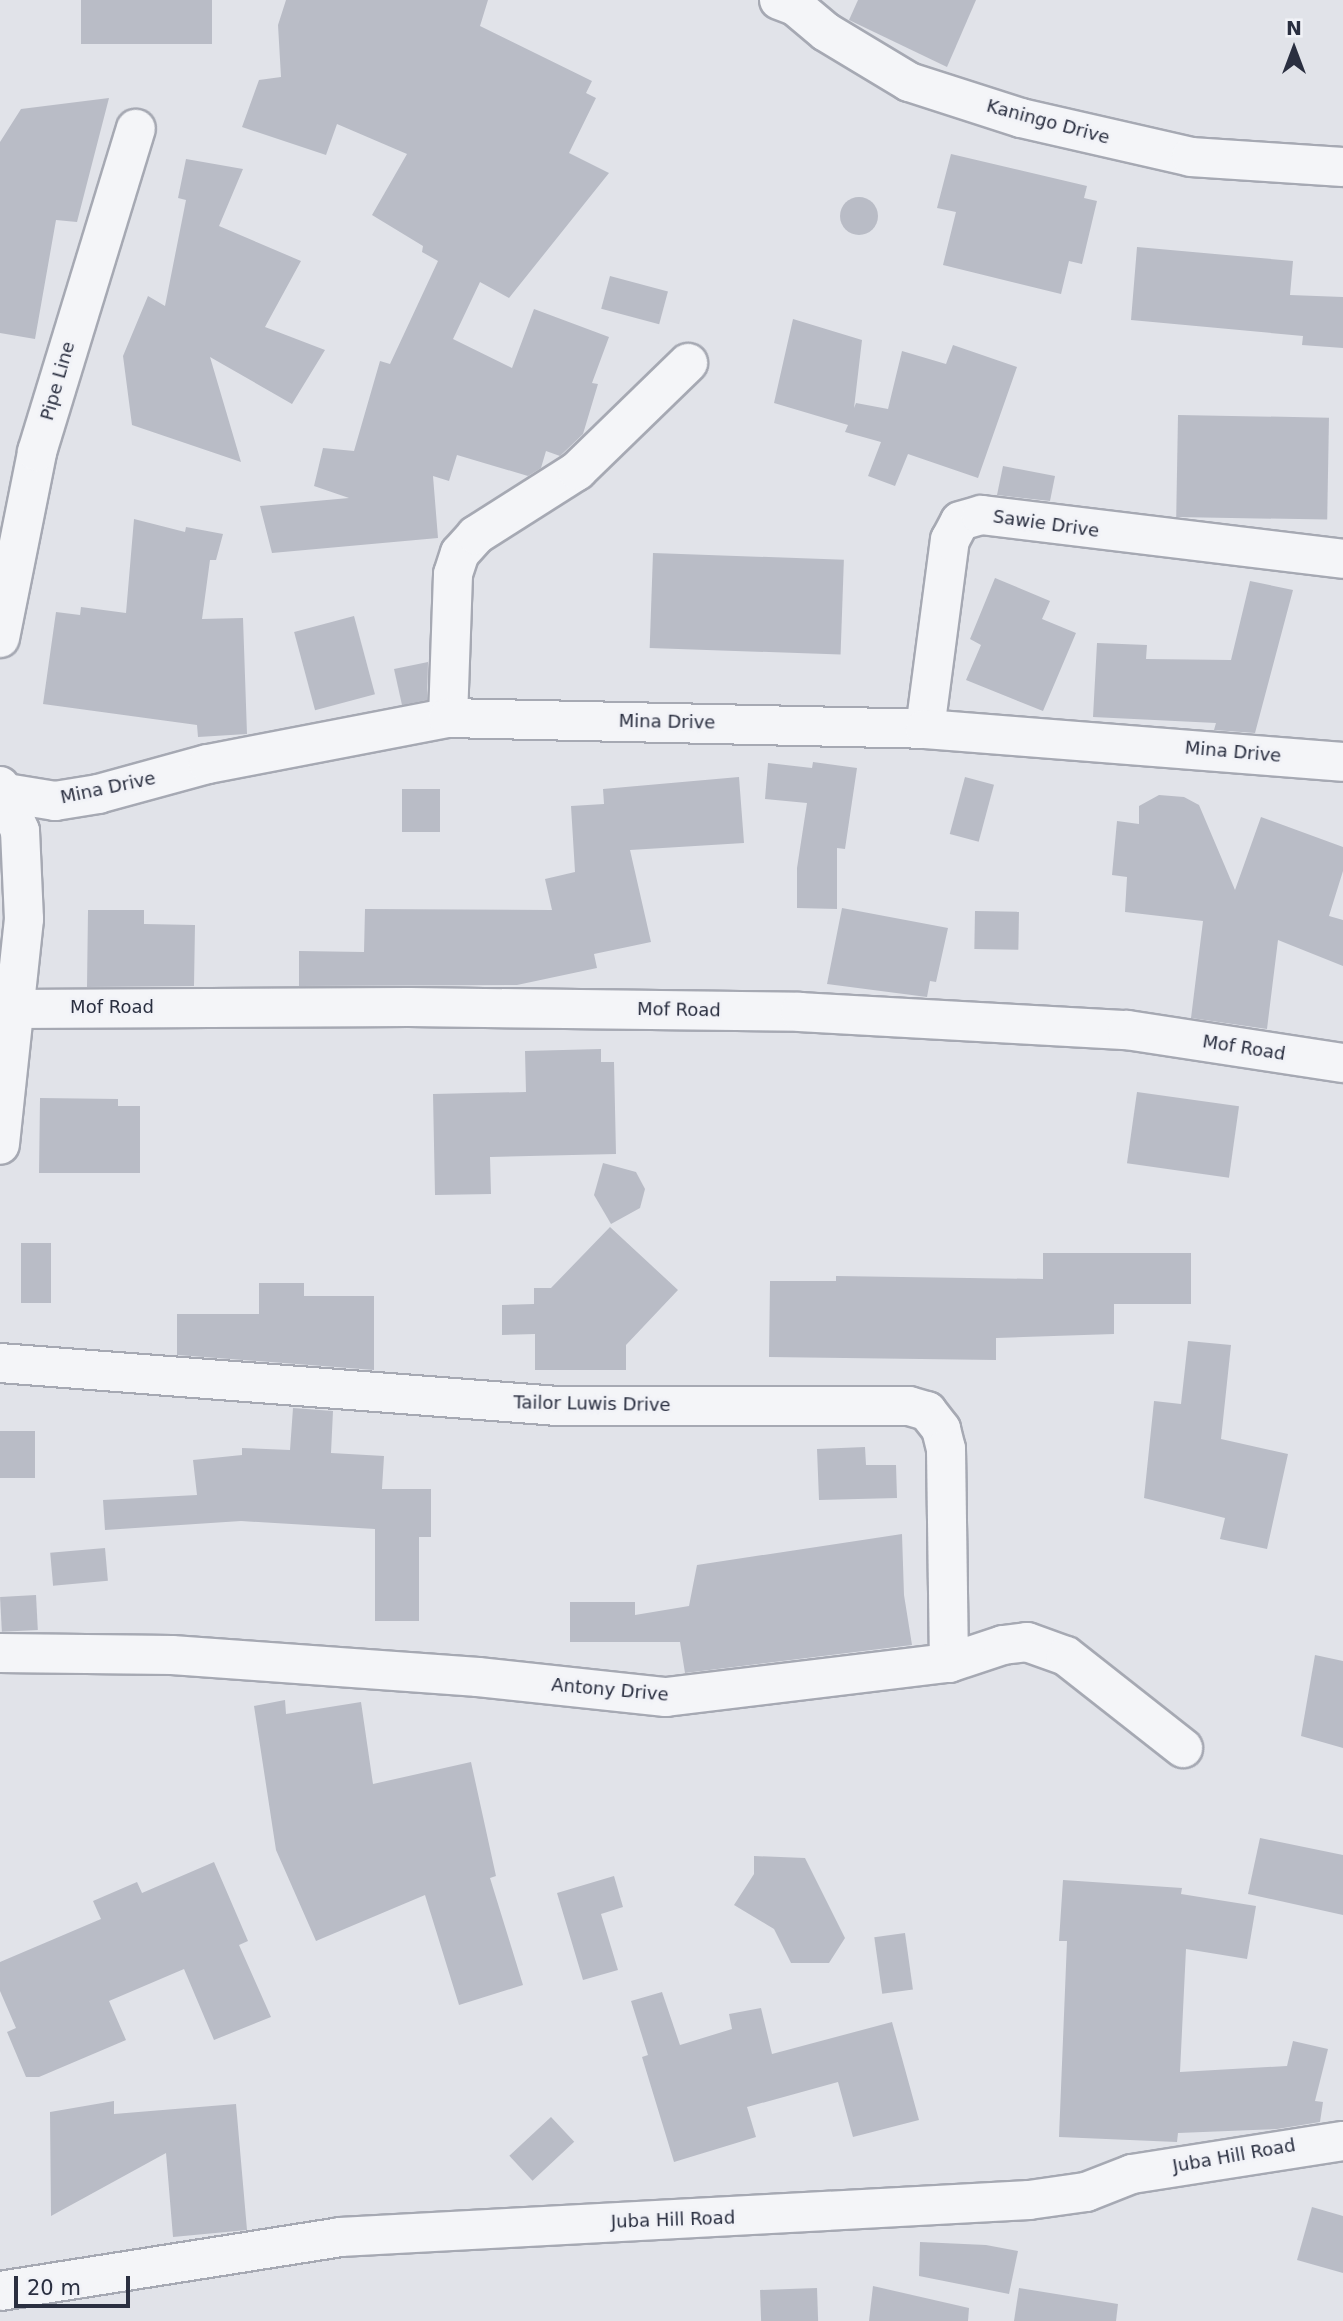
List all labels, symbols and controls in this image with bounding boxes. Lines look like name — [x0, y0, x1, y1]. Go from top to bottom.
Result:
north arrow — [1259, 14, 1329, 84]
text: N — [1286, 17, 1302, 39]
street label: Kaningo Drive — [984, 95, 1112, 149]
street label: Pipe Line — [36, 339, 80, 423]
street label: Sawie Drive — [992, 506, 1100, 542]
street label: Mina Drive — [618, 710, 716, 734]
street label: Mina Drive — [1184, 737, 1282, 767]
street label: Mina Drive — [58, 767, 158, 809]
street label: Mof Road — [70, 996, 154, 1018]
street label: Mof Road — [637, 998, 721, 1022]
street label: Mof Road — [1201, 1031, 1287, 1065]
street label: Tailor Luwis Drive — [513, 1392, 671, 1416]
street label: Antony Drive — [551, 1674, 669, 1706]
street label: Juba Hill Road — [1171, 2135, 1297, 2177]
street label: Juba Hill Road — [611, 2207, 735, 2233]
scale bar — [18, 2262, 133, 2306]
text: 20 m — [27, 2276, 81, 2300]

